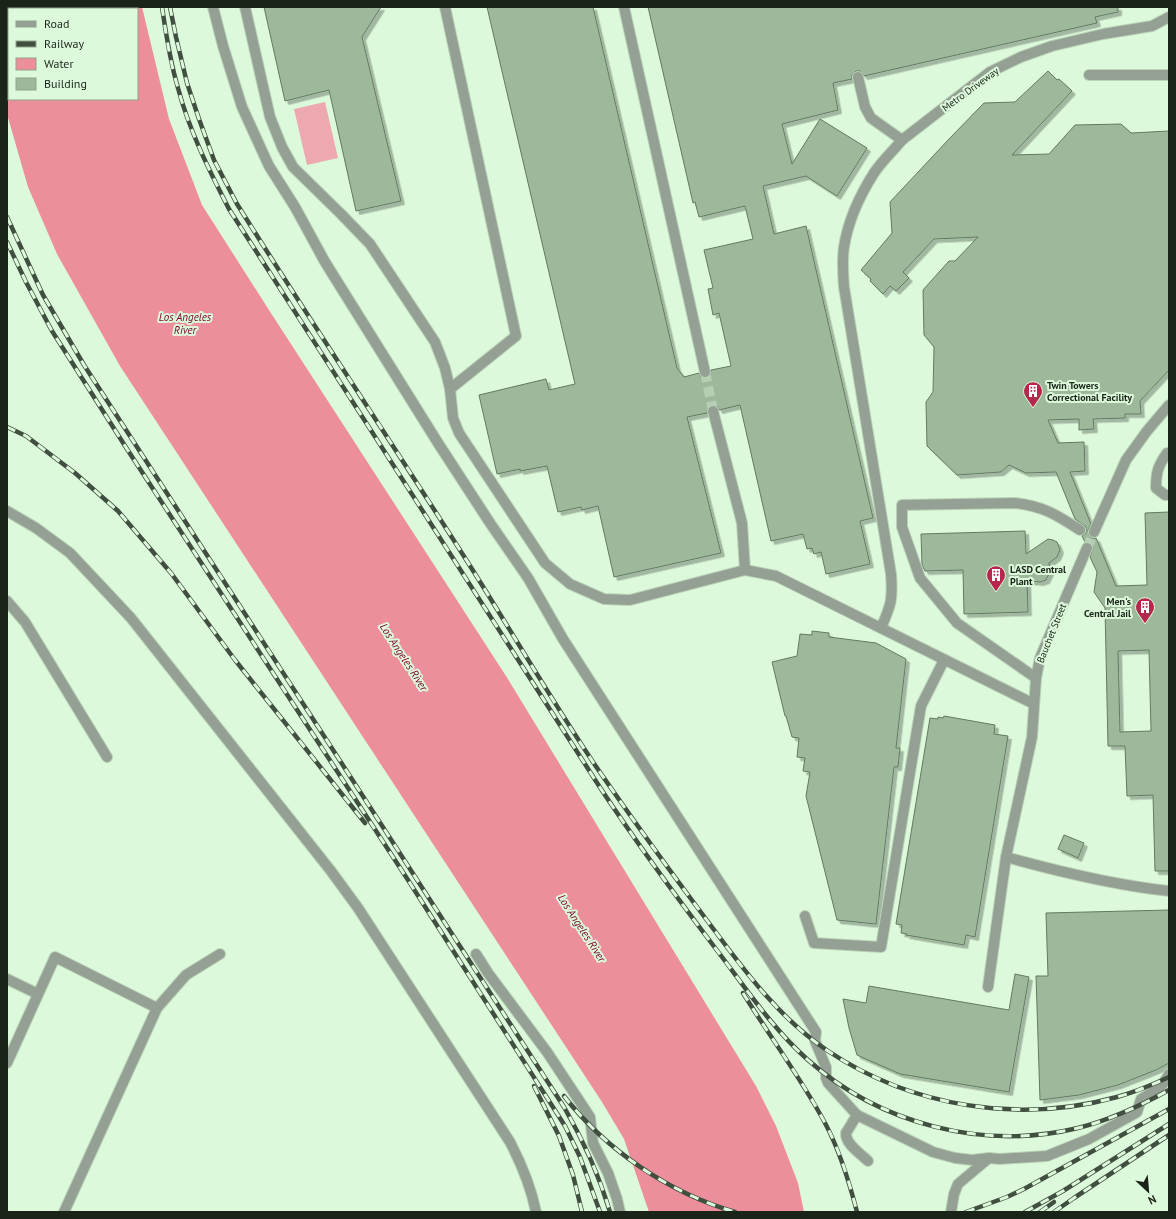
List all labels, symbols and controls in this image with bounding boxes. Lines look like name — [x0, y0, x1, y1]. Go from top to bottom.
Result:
legend — [8, 8, 138, 100]
text: Road — [44, 16, 69, 31]
text: Railway — [44, 36, 84, 51]
text: Water — [44, 56, 74, 71]
street label: Metro Driveway — [939, 64, 1002, 114]
text: Building — [44, 76, 87, 91]
water label: Los Angeles River — [159, 310, 212, 337]
place label: Twin Towers Correctional Facility — [1047, 379, 1132, 404]
building icon: Twin Towers Correctional Facility — [1022, 380, 1044, 408]
place label: LASD Central Plant — [1010, 563, 1066, 588]
building icon: LASD Central Plant — [985, 564, 1007, 592]
place label: Men's Central Jail — [1084, 595, 1131, 620]
building icon: Men's Central Jail — [1134, 596, 1156, 624]
street label: Bauchet Street — [1034, 601, 1069, 665]
water label: Los Angeles River — [377, 621, 432, 695]
water label: Los Angeles River — [555, 892, 610, 966]
north arrow — [1128, 1171, 1168, 1211]
text: N — [1146, 1192, 1159, 1208]

